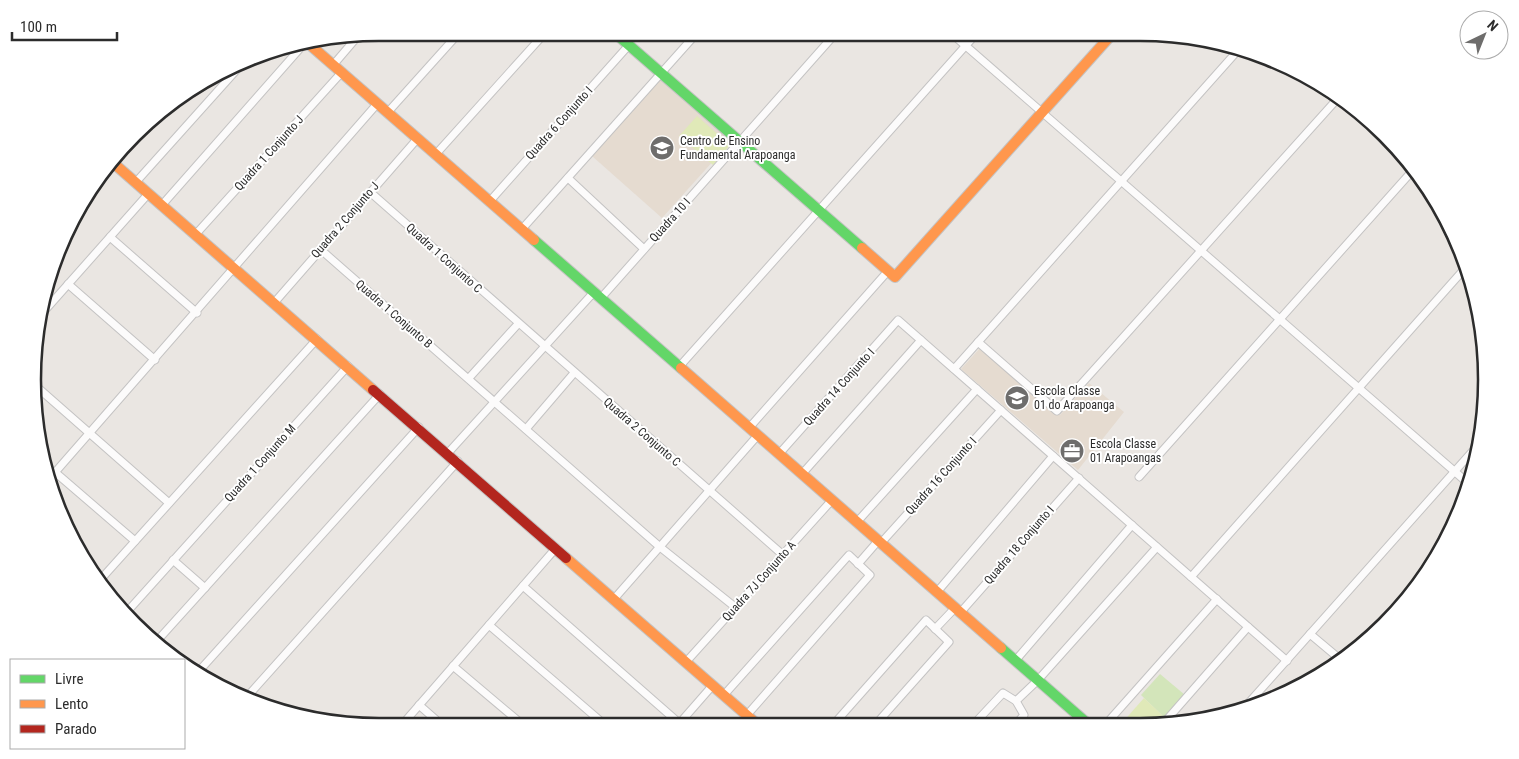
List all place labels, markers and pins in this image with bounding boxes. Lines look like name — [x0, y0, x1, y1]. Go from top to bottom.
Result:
place label: Centro de Ensino Fundamental Arapoanga — [680, 134, 796, 162]
school or university icon: Centro de Ensino Fundamental Arapoanga — [649, 135, 675, 161]
place label: Escola Classe 01 do Arapoanga — [1034, 384, 1115, 412]
school or university icon: Escola Classe 01 do Arapoanga — [1004, 385, 1030, 411]
place label: Escola Classe 01 Arapoangas — [1090, 437, 1161, 465]
office icon: Escola Classe 01 Arapoangas — [1059, 438, 1085, 464]

